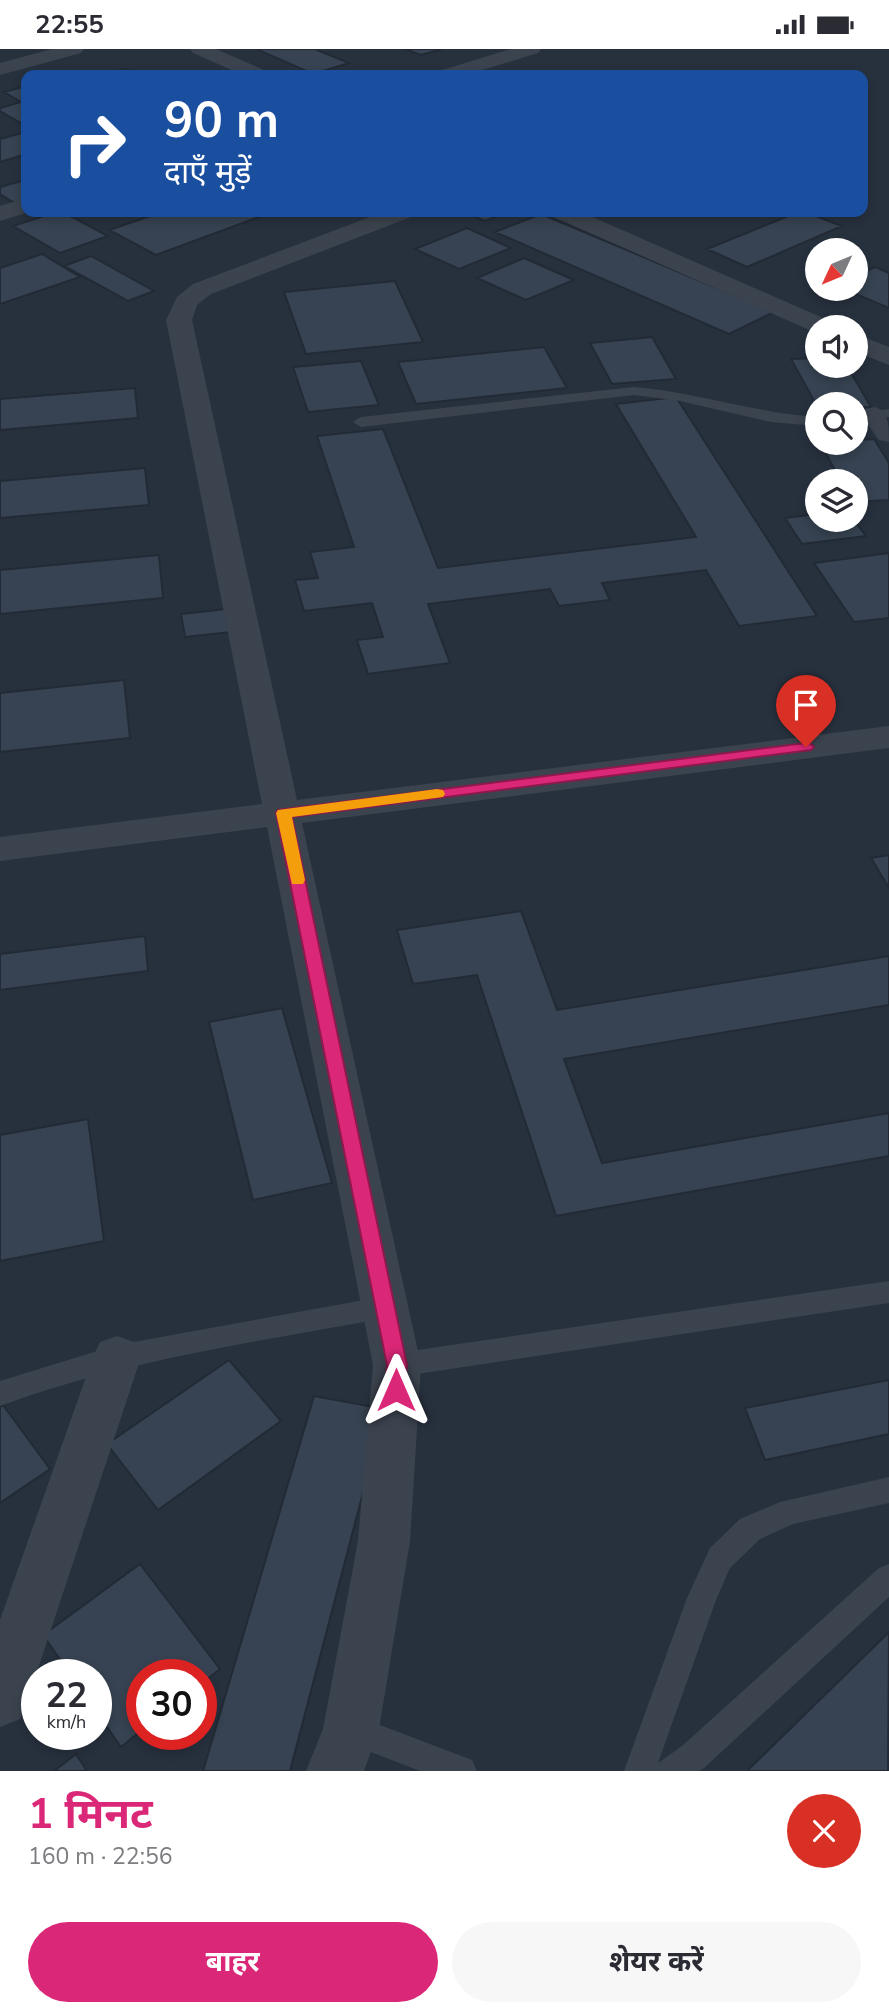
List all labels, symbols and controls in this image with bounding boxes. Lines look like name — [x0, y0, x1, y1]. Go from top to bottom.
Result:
text: 22:55 — [35, 7, 104, 42]
text: 90 m — [164, 87, 279, 154]
icon: right — [49, 98, 140, 189]
text: दाएँ मुड़ें — [164, 151, 251, 194]
north arrow — [805, 238, 868, 301]
map controls — [805, 238, 868, 532]
button: sound — [805, 315, 868, 378]
button: search — [805, 392, 868, 455]
button: layers — [805, 469, 868, 532]
pin — [776, 675, 836, 747]
icon: arrive — [787, 686, 825, 724]
position arrow — [359, 1353, 433, 1427]
speed limit sign: 30 — [126, 1659, 217, 1750]
text: 22 — [45, 1672, 88, 1719]
text: km/h — [47, 1710, 86, 1734]
text: 1 मिनट — [28, 1786, 153, 1843]
button: close — [787, 1794, 861, 1868]
text: 160 m · 22:56 — [28, 1841, 173, 1872]
button: बाहर — [28, 1922, 438, 2002]
button: शेयर करें — [452, 1922, 861, 2002]

